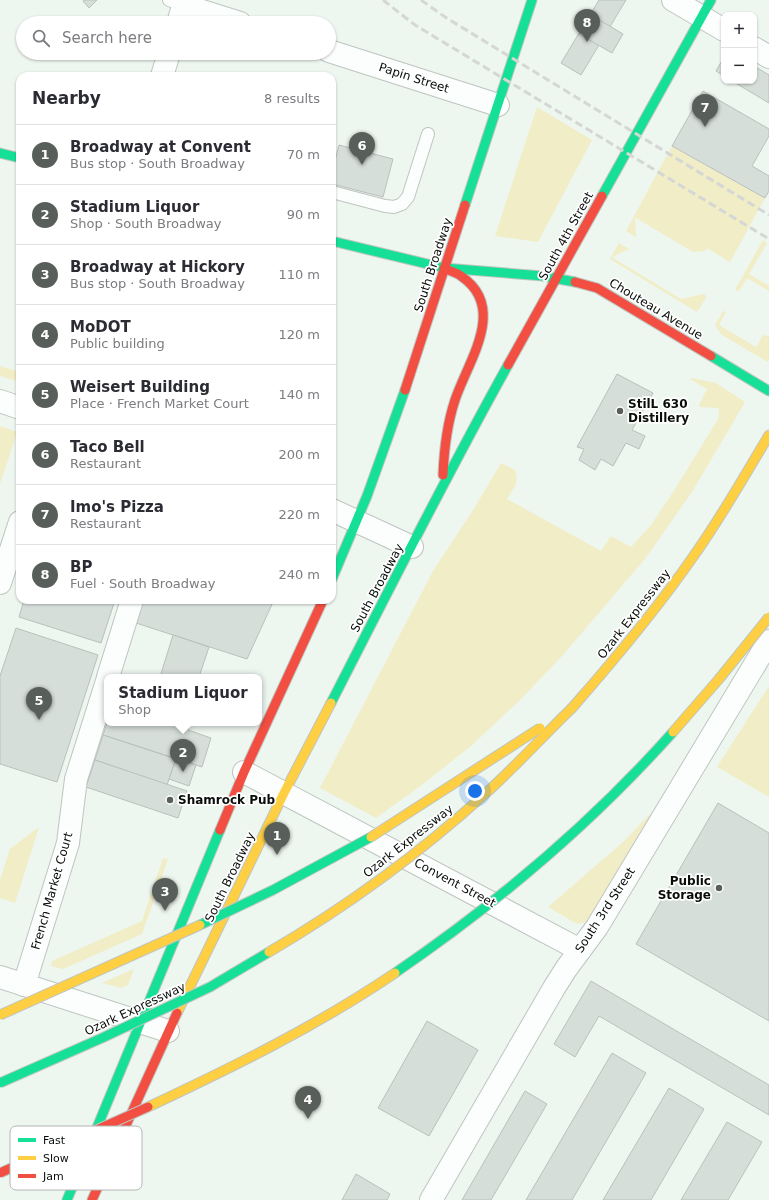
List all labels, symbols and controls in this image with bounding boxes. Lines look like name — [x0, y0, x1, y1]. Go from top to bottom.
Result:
pin: 8 — [574, 9, 600, 42]
map controls — [721, 12, 757, 84]
button: + — [721, 12, 757, 48]
search box — [16, 16, 336, 60]
icon: search — [30, 27, 52, 49]
text: Search here — [62, 29, 152, 47]
button: − — [721, 48, 757, 84]
street label: Papin Street — [377, 60, 451, 96]
text: Nearby — [32, 88, 101, 108]
text: 8 results — [264, 91, 320, 106]
pin: 7 — [692, 94, 718, 127]
pin: 6 — [349, 132, 375, 165]
text: Broadway at Convent — [70, 138, 251, 156]
text: 1 — [40, 147, 50, 162]
text: 70 m — [287, 147, 320, 162]
text: Bus stop · South Broadway — [70, 156, 245, 171]
street label: South 4th Street — [536, 189, 596, 283]
text: Stadium Liquor — [70, 198, 199, 216]
text: 2 — [40, 207, 50, 222]
text: 90 m — [287, 207, 320, 222]
text: Shop · South Broadway — [70, 216, 221, 231]
street label: South Broadway — [411, 216, 455, 314]
text: Broadway at Hickory — [70, 258, 245, 276]
text: 3 — [40, 267, 50, 282]
text: 110 m — [278, 267, 320, 282]
text: Bus stop · South Broadway — [70, 276, 245, 291]
street label: Chouteau Avenue — [607, 276, 705, 342]
text: MoDOT — [70, 318, 131, 336]
text: 4 — [40, 327, 50, 342]
text: 120 m — [278, 327, 320, 342]
text: Public building — [70, 336, 165, 351]
text: Weisert Building — [70, 378, 210, 396]
text: 5 — [40, 387, 50, 402]
text: 140 m — [278, 387, 320, 402]
text: Place · French Market Court — [70, 396, 249, 411]
place label: StilL 630 Distillery — [628, 397, 689, 425]
marker: StilL 630 Distillery — [615, 406, 625, 416]
text: Taco Bell — [70, 438, 145, 456]
text: 6 — [40, 447, 50, 462]
text: 200 m — [278, 447, 320, 462]
text: Restaurant — [70, 456, 141, 471]
text: Imo's Pizza — [70, 498, 164, 516]
text: 7 — [40, 507, 50, 522]
text: 220 m — [278, 507, 320, 522]
text: Restaurant — [70, 516, 141, 531]
street label: South Broadway — [348, 541, 406, 635]
text: BP — [70, 558, 92, 576]
street label: Ozark Expressway — [595, 566, 673, 662]
text: 8 — [40, 567, 50, 582]
text: 240 m — [278, 567, 320, 582]
text: Fuel · South Broadway — [70, 576, 215, 591]
popup — [104, 674, 262, 726]
text: Stadium Liquor — [118, 684, 248, 702]
pin: 5 — [26, 687, 52, 720]
text: Shop — [118, 702, 151, 717]
pin: 2 — [170, 739, 196, 772]
your location — [465, 781, 485, 801]
place label: Shamrock Pub — [178, 793, 276, 807]
marker: Shamrock Pub — [165, 795, 175, 805]
street label: Ozark Expressway — [360, 802, 456, 880]
pin: 1 — [264, 822, 290, 855]
street label: French Market Court — [28, 830, 76, 951]
street label: South Broadway — [202, 830, 258, 924]
street label: Convent Street — [412, 856, 498, 911]
street label: South 3rd Street — [572, 864, 638, 955]
place label: Public Storage — [658, 874, 711, 902]
pin: 3 — [152, 878, 178, 911]
marker: Public Storage — [714, 883, 724, 893]
street label: Ozark Expressway — [82, 979, 188, 1039]
pin: 4 — [295, 1086, 321, 1119]
legend — [10, 1126, 142, 1190]
text: Fast — [43, 1134, 66, 1147]
text: Slow — [43, 1152, 69, 1165]
text: Jam — [42, 1170, 64, 1183]

